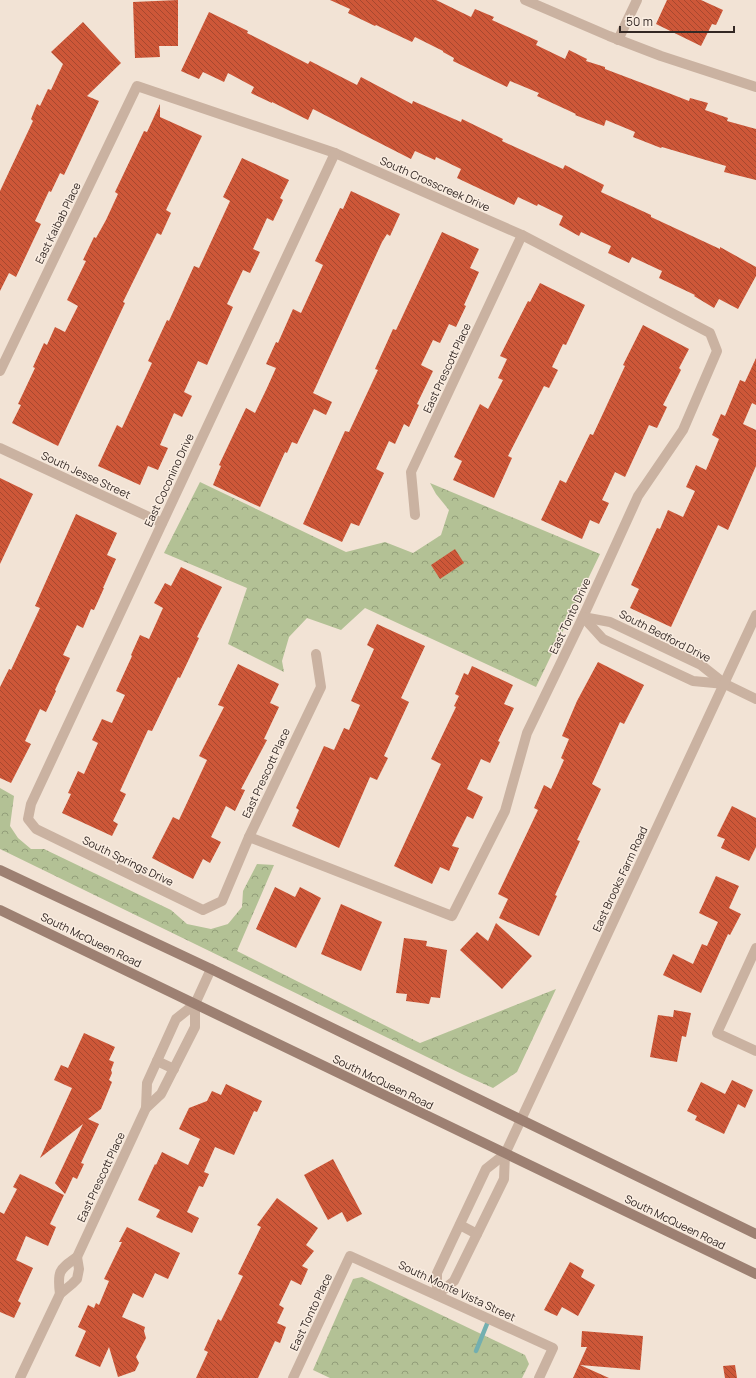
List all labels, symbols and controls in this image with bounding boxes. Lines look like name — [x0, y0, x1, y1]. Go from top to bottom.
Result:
scale bar — [620, 8, 734, 34]
text: 50 m — [626, 13, 653, 30]
street label: South Crosscreek Drive — [378, 153, 493, 215]
street label: East Kaibab Place — [31, 179, 84, 266]
street label: East Prescott Place — [419, 320, 474, 415]
street label: East Coconino Drive — [140, 430, 197, 529]
street label: South Jesse Street — [39, 447, 133, 502]
street label: East Tonto Drive — [545, 575, 594, 656]
street label: South Bedford Drive — [617, 606, 714, 665]
street label: East Prescott Place — [238, 725, 293, 820]
street label: East Brooks Farm Road — [589, 824, 651, 934]
street label: South Springs Drive — [80, 832, 177, 889]
street label: South McQueen Road — [38, 909, 144, 970]
street label: South McQueen Road — [330, 1051, 436, 1112]
street label: East Prescott Place — [73, 1129, 128, 1224]
street label: South McQueen Road — [622, 1191, 728, 1252]
street label: South Monte Vista Street — [396, 1257, 518, 1324]
street label: East Tonto Place — [286, 1270, 335, 1353]

